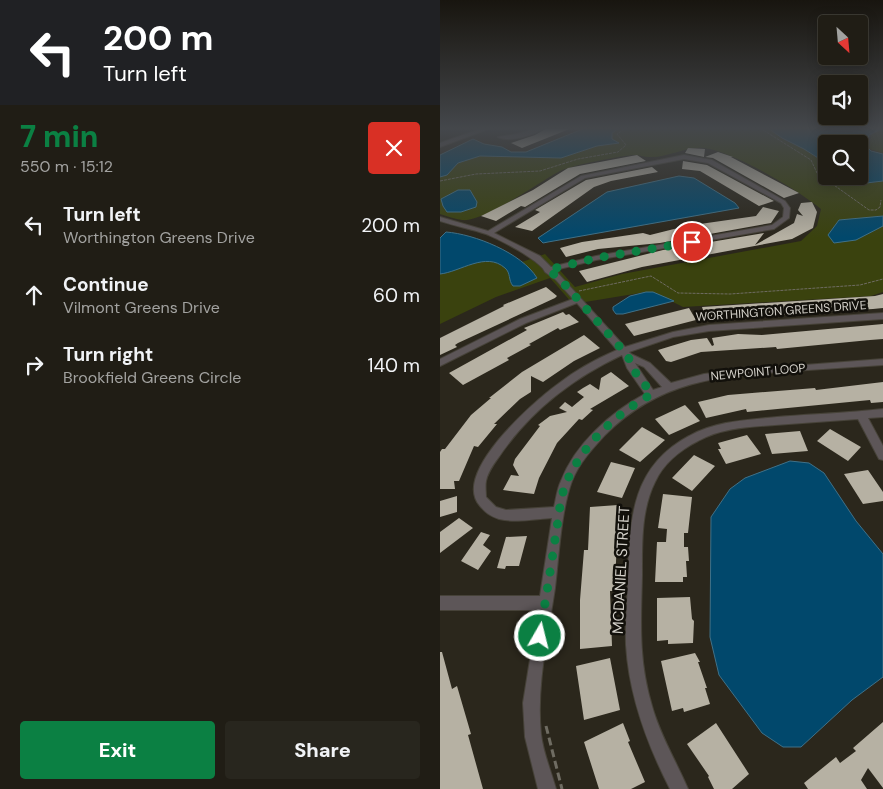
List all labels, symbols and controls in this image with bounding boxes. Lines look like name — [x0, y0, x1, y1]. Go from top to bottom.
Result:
text: 200 m — [103, 15, 214, 61]
north arrow — [818, 15, 868, 65]
map controls — [818, 15, 868, 185]
icon: left — [20, 20, 85, 85]
text: Turn left — [103, 59, 187, 88]
button: sound — [818, 75, 868, 125]
text: 7 min — [20, 117, 98, 156]
button: close — [368, 122, 420, 174]
button: search — [818, 135, 868, 185]
text: 550 m · 15:12 — [20, 156, 113, 177]
text: Turn left — [63, 202, 141, 227]
icon: left — [20, 211, 48, 239]
text: 200 m — [361, 213, 420, 238]
pin — [671, 221, 713, 263]
text: Worthington Greens Drive — [63, 227, 255, 248]
icon: arrive — [678, 228, 706, 256]
text: Continue — [63, 272, 149, 297]
icon: ahead — [20, 281, 48, 309]
text: 60 m — [373, 283, 420, 308]
text: Vilmont Greens Drive — [63, 297, 220, 318]
street label: WORTHINGTON GREENS DRIVE — [695, 297, 867, 325]
text: Turn right — [63, 342, 153, 367]
icon: right — [20, 351, 48, 379]
text: 140 m — [368, 353, 420, 378]
street label: NEWPOINT LOOP — [710, 360, 806, 384]
text: Brookfield Greens Circle — [63, 367, 241, 388]
street label: MCDANIEL STREET — [608, 505, 634, 635]
position arrow — [513, 609, 565, 661]
button: Exit — [20, 721, 215, 779]
button: Share — [225, 721, 420, 779]

